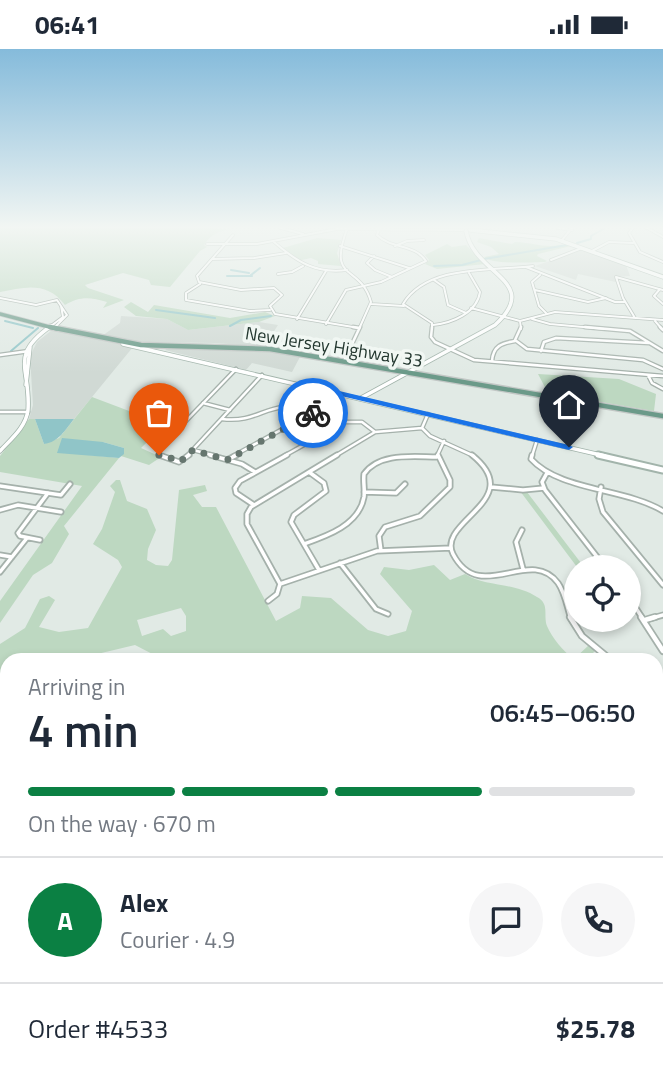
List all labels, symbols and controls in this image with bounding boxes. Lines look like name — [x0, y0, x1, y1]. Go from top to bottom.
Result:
text: 06:41 — [35, 5, 100, 44]
street label: New Jersey Highway 33 — [243, 319, 425, 374]
pin — [539, 375, 599, 447]
courier — [278, 378, 348, 448]
pin — [129, 383, 189, 455]
icon: home — [550, 386, 588, 424]
icon: bag — [140, 394, 178, 432]
icon: bike — [294, 394, 332, 432]
map controls — [564, 555, 641, 632]
button: locate — [564, 555, 641, 632]
text: Arriving in — [28, 669, 125, 704]
text: 06:45–06:50 — [490, 693, 635, 732]
text: 4 min — [28, 695, 139, 765]
text: On the way · 670 m — [28, 806, 216, 841]
text: Alex — [120, 883, 168, 922]
button: chat — [469, 883, 543, 957]
button: phone — [561, 883, 635, 957]
text: A — [57, 901, 73, 940]
text: Courier · 4.9 — [120, 922, 235, 957]
text: Order #4533 — [28, 1009, 168, 1048]
text: $25.78 — [556, 1009, 635, 1048]

